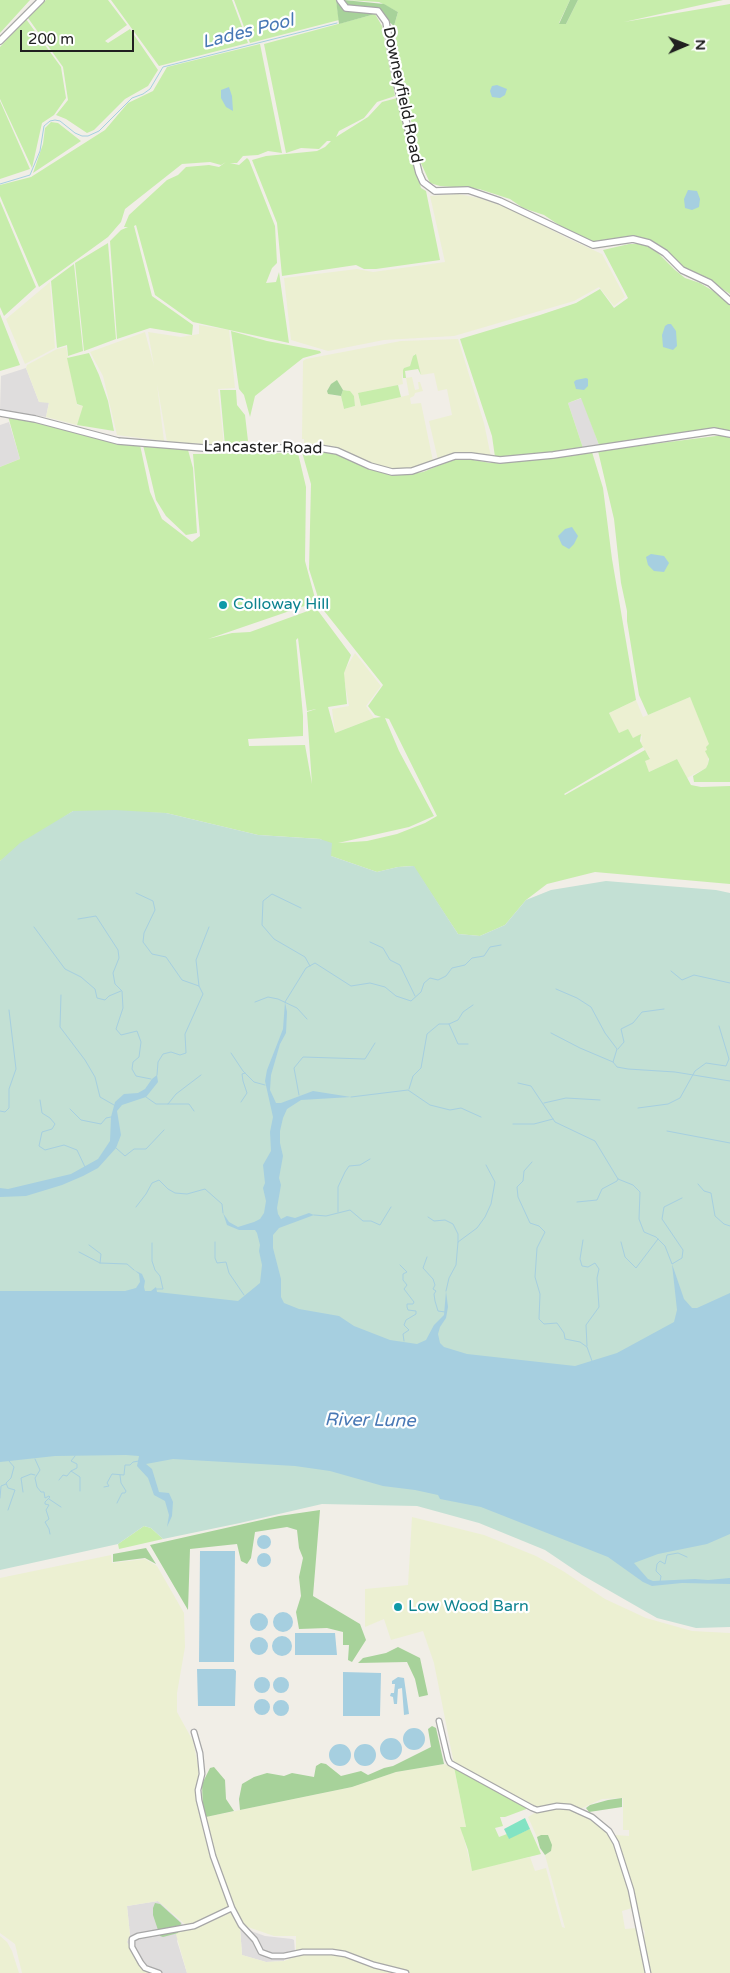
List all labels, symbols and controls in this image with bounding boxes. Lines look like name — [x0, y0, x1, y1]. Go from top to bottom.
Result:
water label: Lades Pool — [200, 10, 296, 54]
scale bar — [22, 20, 136, 52]
north arrow — [660, 20, 710, 70]
street label: Downeyfield Road — [378, 25, 426, 165]
text: 200 m — [28, 30, 74, 48]
text: N — [692, 39, 709, 51]
street label: Lancaster Road — [204, 437, 322, 459]
place label: Colloway Hill — [233, 595, 329, 615]
marker: Colloway Hill — [217, 599, 229, 611]
water label: River Lune — [324, 1409, 416, 1433]
place label: Low Wood Barn — [408, 1597, 529, 1617]
marker: Low Wood Barn — [392, 1601, 404, 1613]

